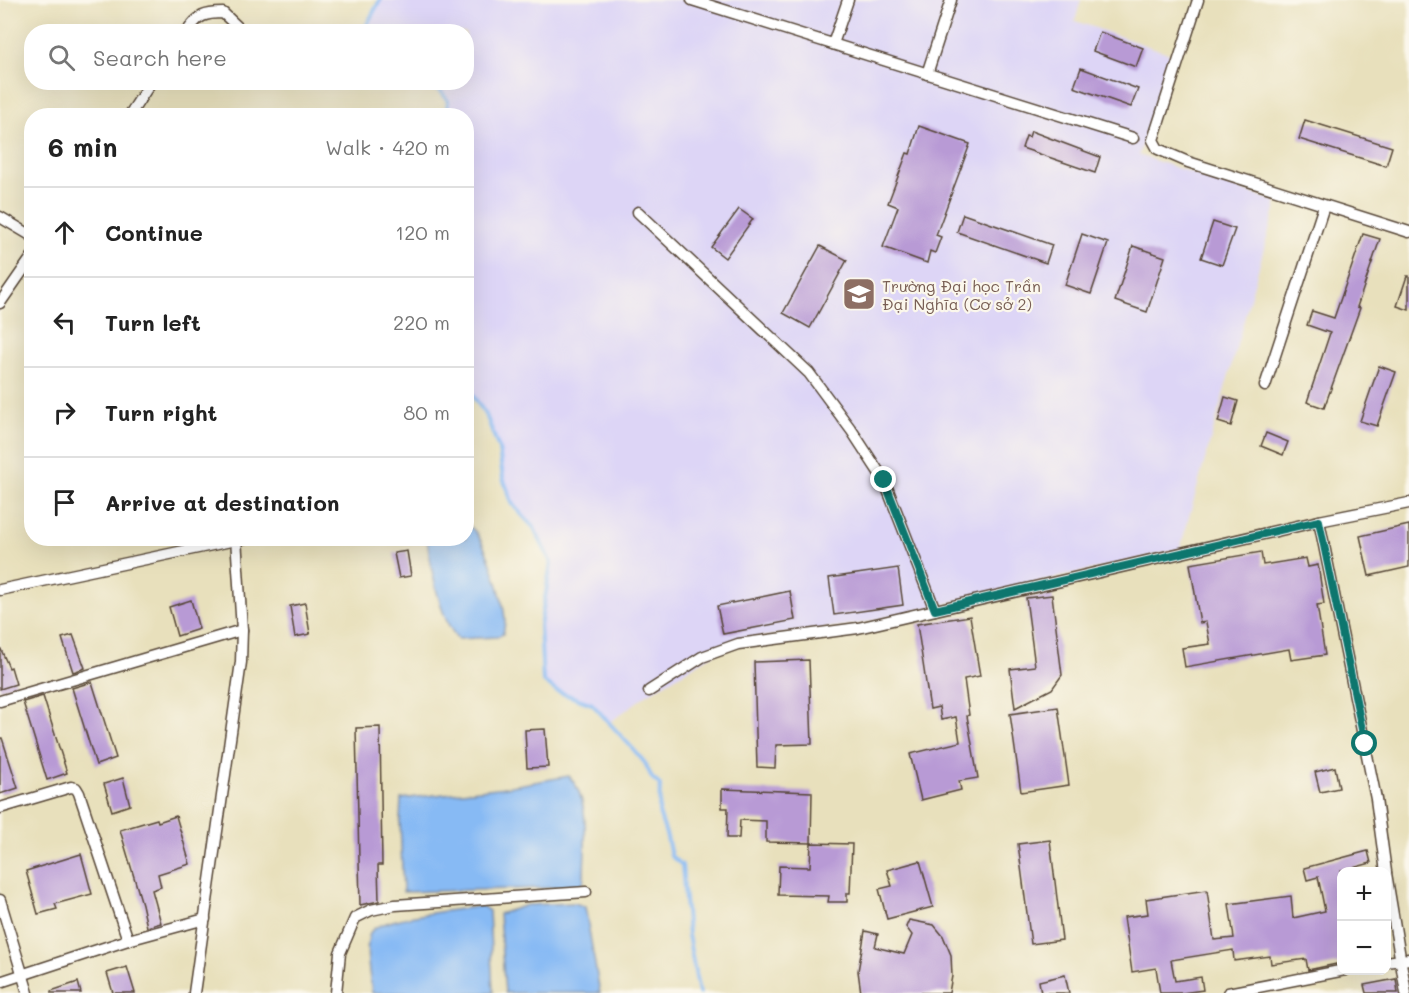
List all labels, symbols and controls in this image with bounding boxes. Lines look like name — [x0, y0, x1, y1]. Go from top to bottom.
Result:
search box — [24, 24, 474, 90]
icon: search — [45, 41, 78, 74]
text: Search here — [93, 43, 227, 72]
text: 6 min — [48, 130, 117, 164]
text: Walk · 420 m — [325, 134, 450, 160]
icon: ahead — [48, 216, 81, 249]
text: Continue — [105, 218, 203, 247]
text: 120 m — [395, 219, 450, 245]
place label: Trường Đại học Trần Đại Nghĩa (Cơ sở 2) — [882, 275, 1041, 314]
school or university icon: Trường Đại học Trần Đại Nghĩa (Cơ sở 2) — [841, 276, 877, 312]
icon: left — [48, 306, 81, 339]
text: Turn left — [105, 308, 201, 337]
text: 220 m — [393, 309, 450, 335]
icon: right — [48, 396, 81, 429]
text: Turn right — [105, 398, 217, 427]
text: 80 m — [403, 399, 450, 425]
route end — [870, 466, 896, 492]
icon: arrive — [48, 486, 81, 519]
text: Arrive at destination — [105, 488, 340, 517]
route start — [1351, 730, 1377, 756]
map controls — [1337, 867, 1391, 975]
button: + — [1337, 867, 1391, 921]
button: − — [1337, 921, 1391, 975]

